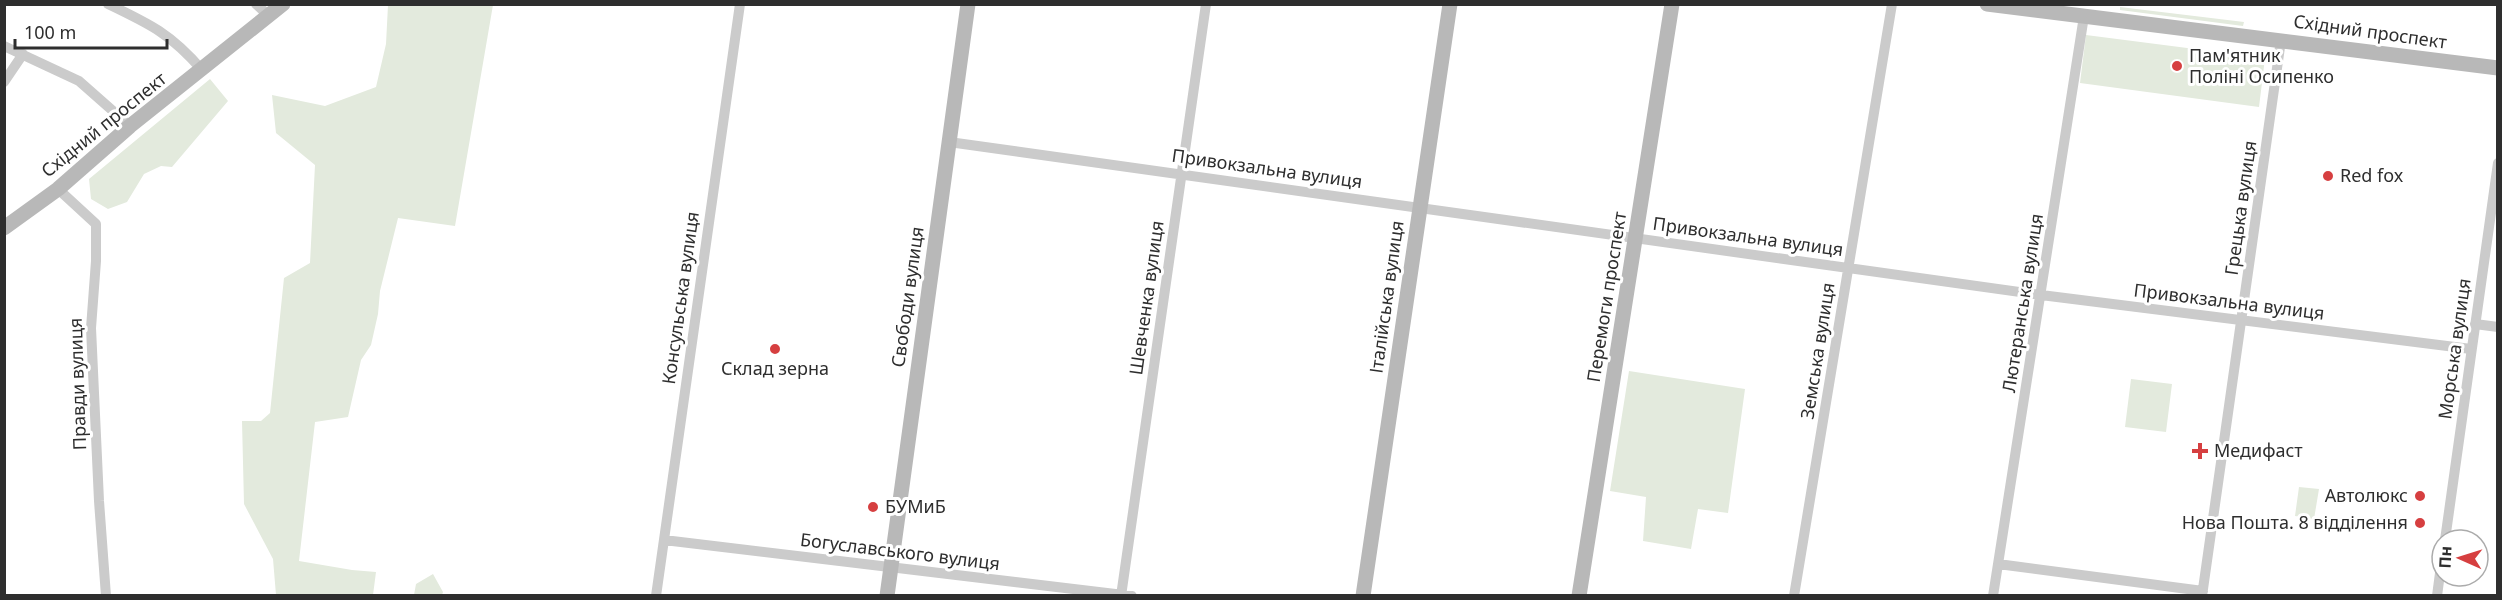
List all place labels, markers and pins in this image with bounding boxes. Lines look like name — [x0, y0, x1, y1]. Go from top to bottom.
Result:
place label: Пам'ятник Поліні Осипенко — [2189, 43, 2334, 88]
marker: Пам'ятник Поліні Осипенко — [2170, 59, 2184, 73]
place label: Red fox — [2340, 163, 2404, 187]
marker: Red fox — [2321, 169, 2335, 183]
marker: Склад зерна — [768, 342, 782, 356]
place label: Склад зерна — [721, 356, 829, 380]
place label: Медифаст — [2214, 438, 2303, 462]
marker: Медифаст — [2191, 442, 2209, 460]
place label: Автолюкс — [2325, 483, 2408, 507]
marker: Автолюкс — [2413, 489, 2427, 503]
place label: БУМиБ — [885, 494, 946, 518]
marker: БУМиБ — [866, 500, 880, 514]
place label: Нова Пошта. 8 відділення — [2182, 510, 2408, 534]
marker: Нова Пошта. 8 відділення — [2413, 516, 2427, 530]

